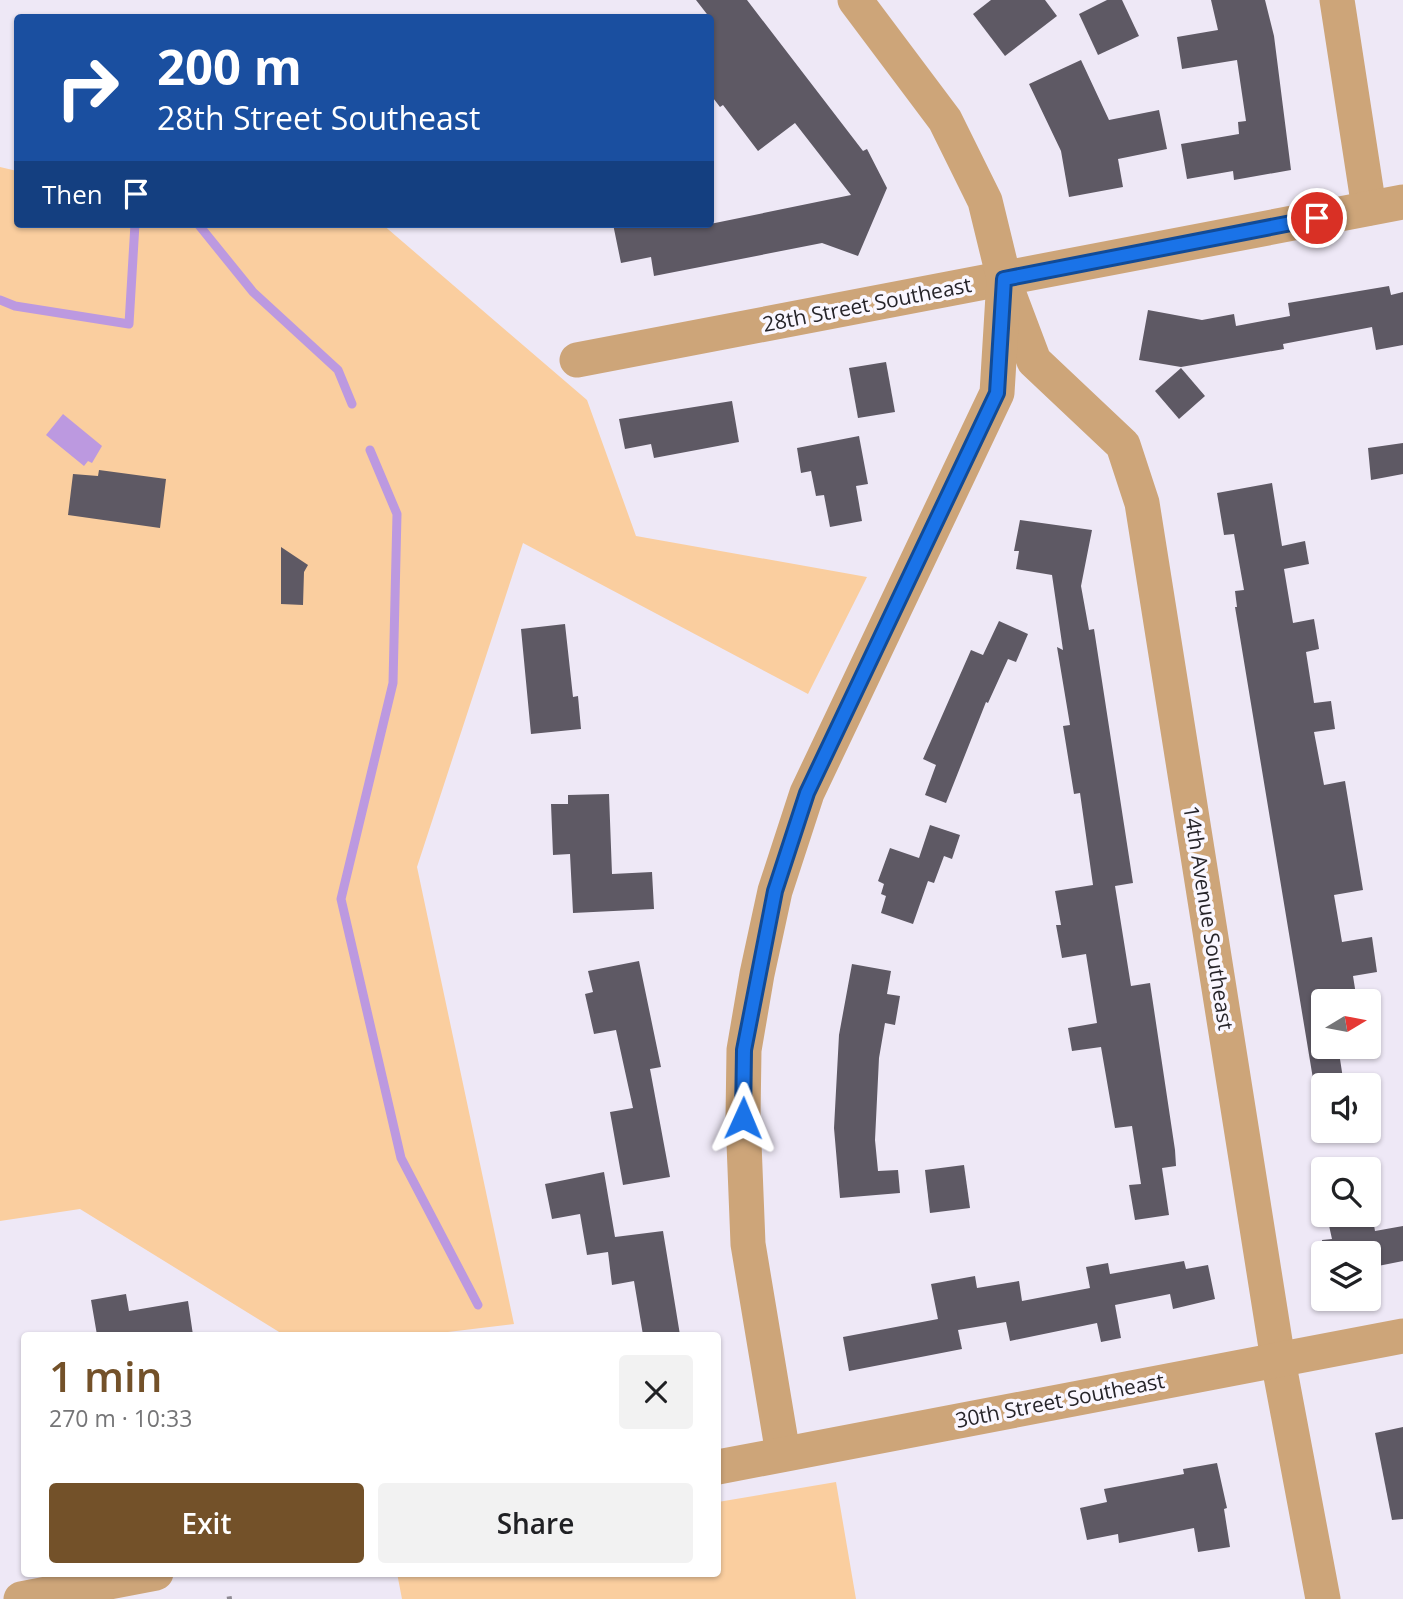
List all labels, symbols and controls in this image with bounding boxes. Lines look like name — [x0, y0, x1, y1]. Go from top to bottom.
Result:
text: 200 m — [157, 33, 302, 99]
icon: right — [42, 42, 133, 133]
text: 28th Street Southeast — [157, 96, 480, 139]
icon: arrive — [117, 175, 155, 213]
text: Then — [42, 176, 103, 212]
pin — [1287, 188, 1347, 248]
icon: arrive — [1298, 199, 1336, 237]
street label: 28th Street Southeast — [760, 270, 974, 338]
street label: 14th Avenue Southeast — [1177, 804, 1241, 1032]
north arrow — [1311, 989, 1381, 1059]
map controls — [1311, 989, 1381, 1311]
button: sound — [1311, 1073, 1381, 1143]
position arrow — [706, 1081, 780, 1155]
button: search — [1311, 1157, 1381, 1227]
button: layers — [1311, 1241, 1381, 1311]
text: 1 min — [49, 1347, 162, 1404]
button: close — [619, 1355, 693, 1429]
street label: 30th Street Southeast — [953, 1366, 1167, 1434]
text: 270 m · 10:33 — [49, 1402, 192, 1434]
button: Exit — [49, 1483, 364, 1563]
button: Share — [378, 1483, 693, 1563]

